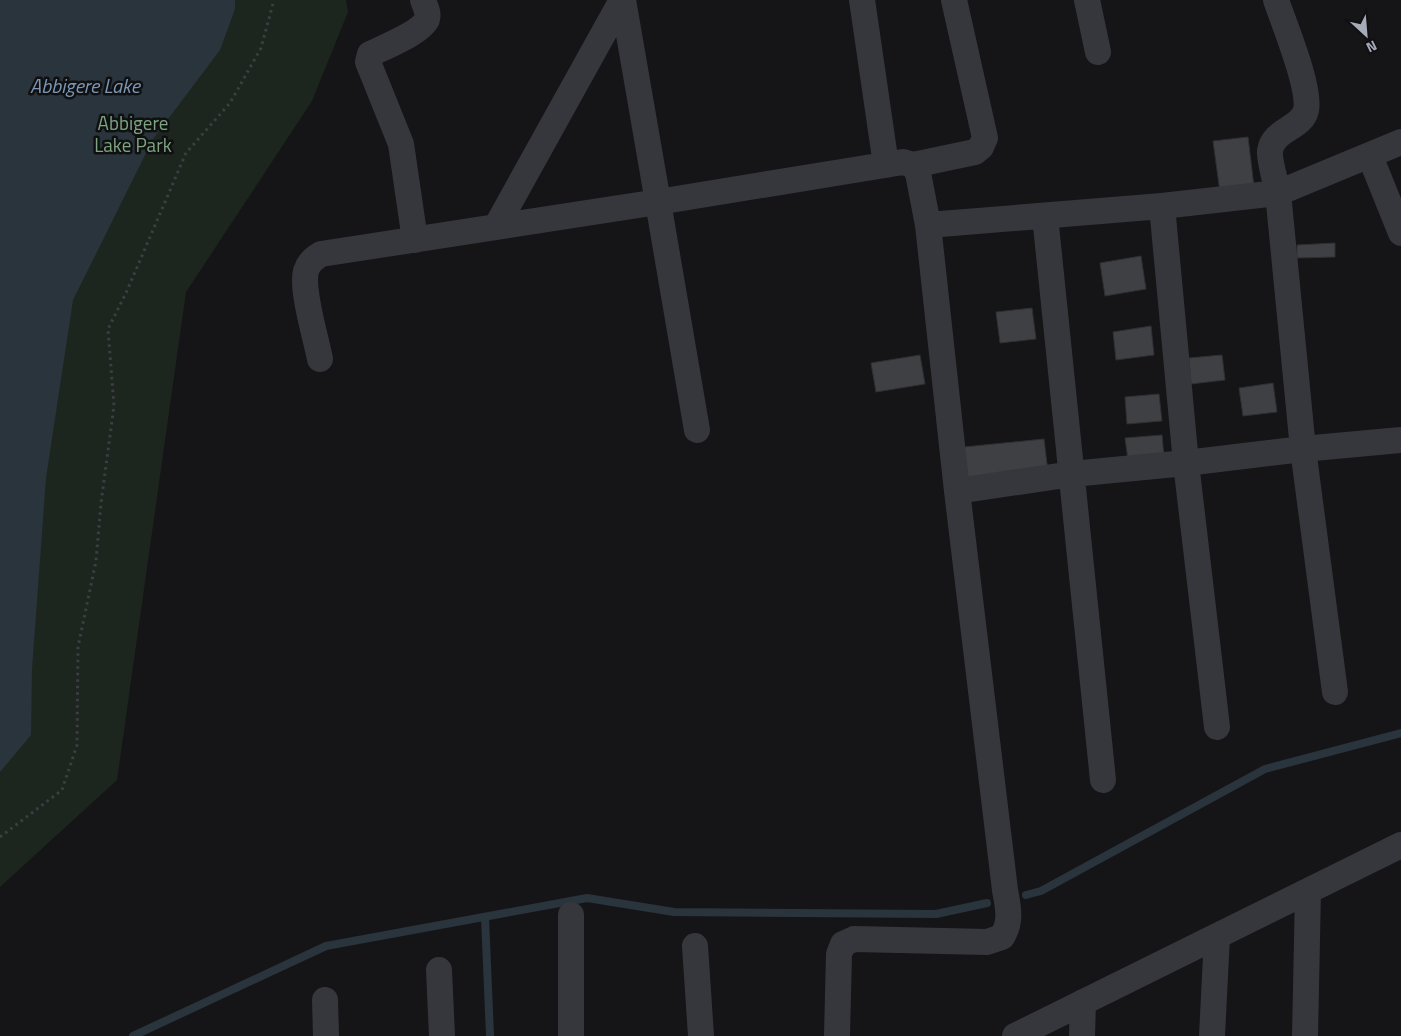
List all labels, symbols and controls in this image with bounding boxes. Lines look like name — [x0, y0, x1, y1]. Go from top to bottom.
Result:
north arrow — [1341, 10, 1391, 60]
text: N — [1363, 36, 1381, 59]
water label: Abbigere Lake — [30, 70, 142, 101]
park label: Abbigere Lake Park — [94, 108, 172, 159]

